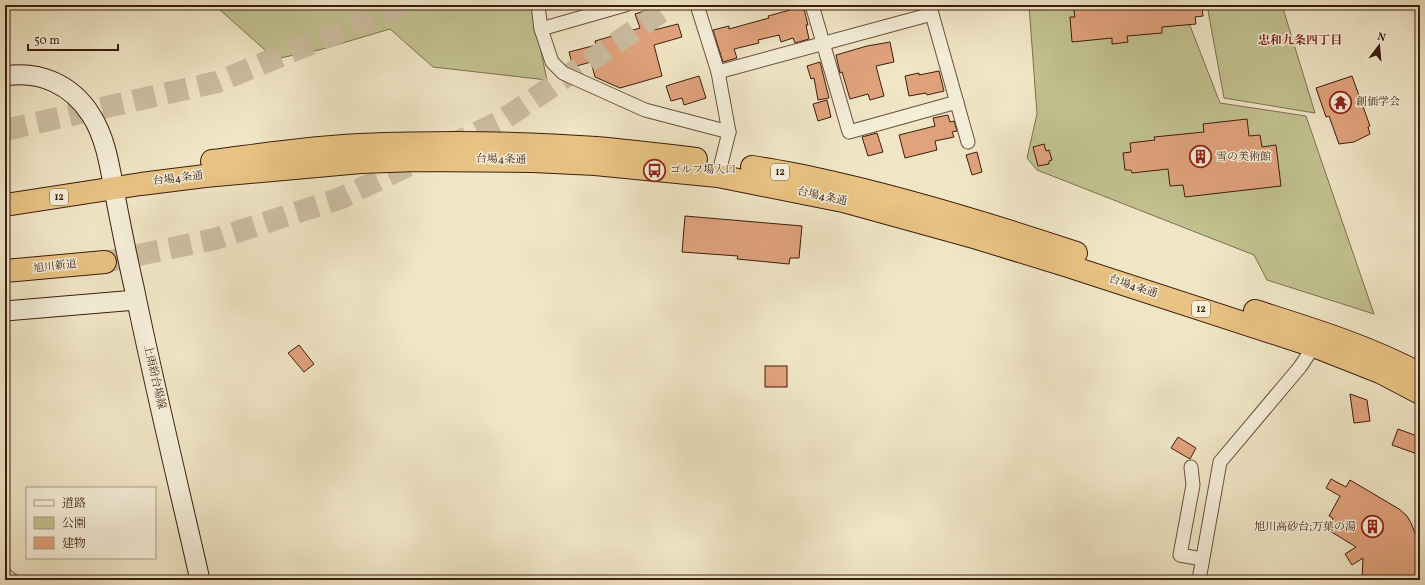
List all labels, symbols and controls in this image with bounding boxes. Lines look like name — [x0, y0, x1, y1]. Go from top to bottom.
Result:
scale bar — [28, 26, 118, 52]
north arrow — [1359, 26, 1399, 66]
text: N — [1375, 30, 1387, 46]
text: 50 m — [34, 33, 60, 49]
district label: 忠和九条四丁目 — [1258, 33, 1342, 49]
temple icon: 創価学会 — [1328, 89, 1354, 115]
place label: 創価学会 — [1356, 95, 1400, 110]
building icon: 雪の美術館 — [1187, 144, 1213, 170]
place label: 雪の美術館 — [1216, 150, 1271, 165]
street label: 台場4条通 — [476, 152, 526, 168]
bus stop icon: ゴルフ場入口 — [642, 157, 668, 183]
place label: ゴルフ場入口 — [670, 163, 736, 178]
road number: 12 — [771, 164, 789, 180]
street label: 台場4条通 — [152, 168, 204, 190]
street label: 台場4条通 — [796, 184, 848, 210]
road number: 12 — [50, 189, 68, 205]
street label: 旭川新道 — [32, 257, 78, 277]
street label: 台場4条通 — [1107, 272, 1159, 302]
road number: 12 — [1192, 301, 1210, 317]
street label: 上雨紛台場線 — [139, 343, 169, 411]
legend — [26, 487, 156, 559]
text: 道路 — [62, 496, 86, 512]
building icon: 旭川高砂台;万葉の湯 — [1359, 514, 1385, 540]
text: 公園 — [62, 516, 86, 532]
place label: 旭川高砂台;万葉の湯 — [1254, 520, 1356, 535]
text: 建物 — [62, 536, 86, 552]

